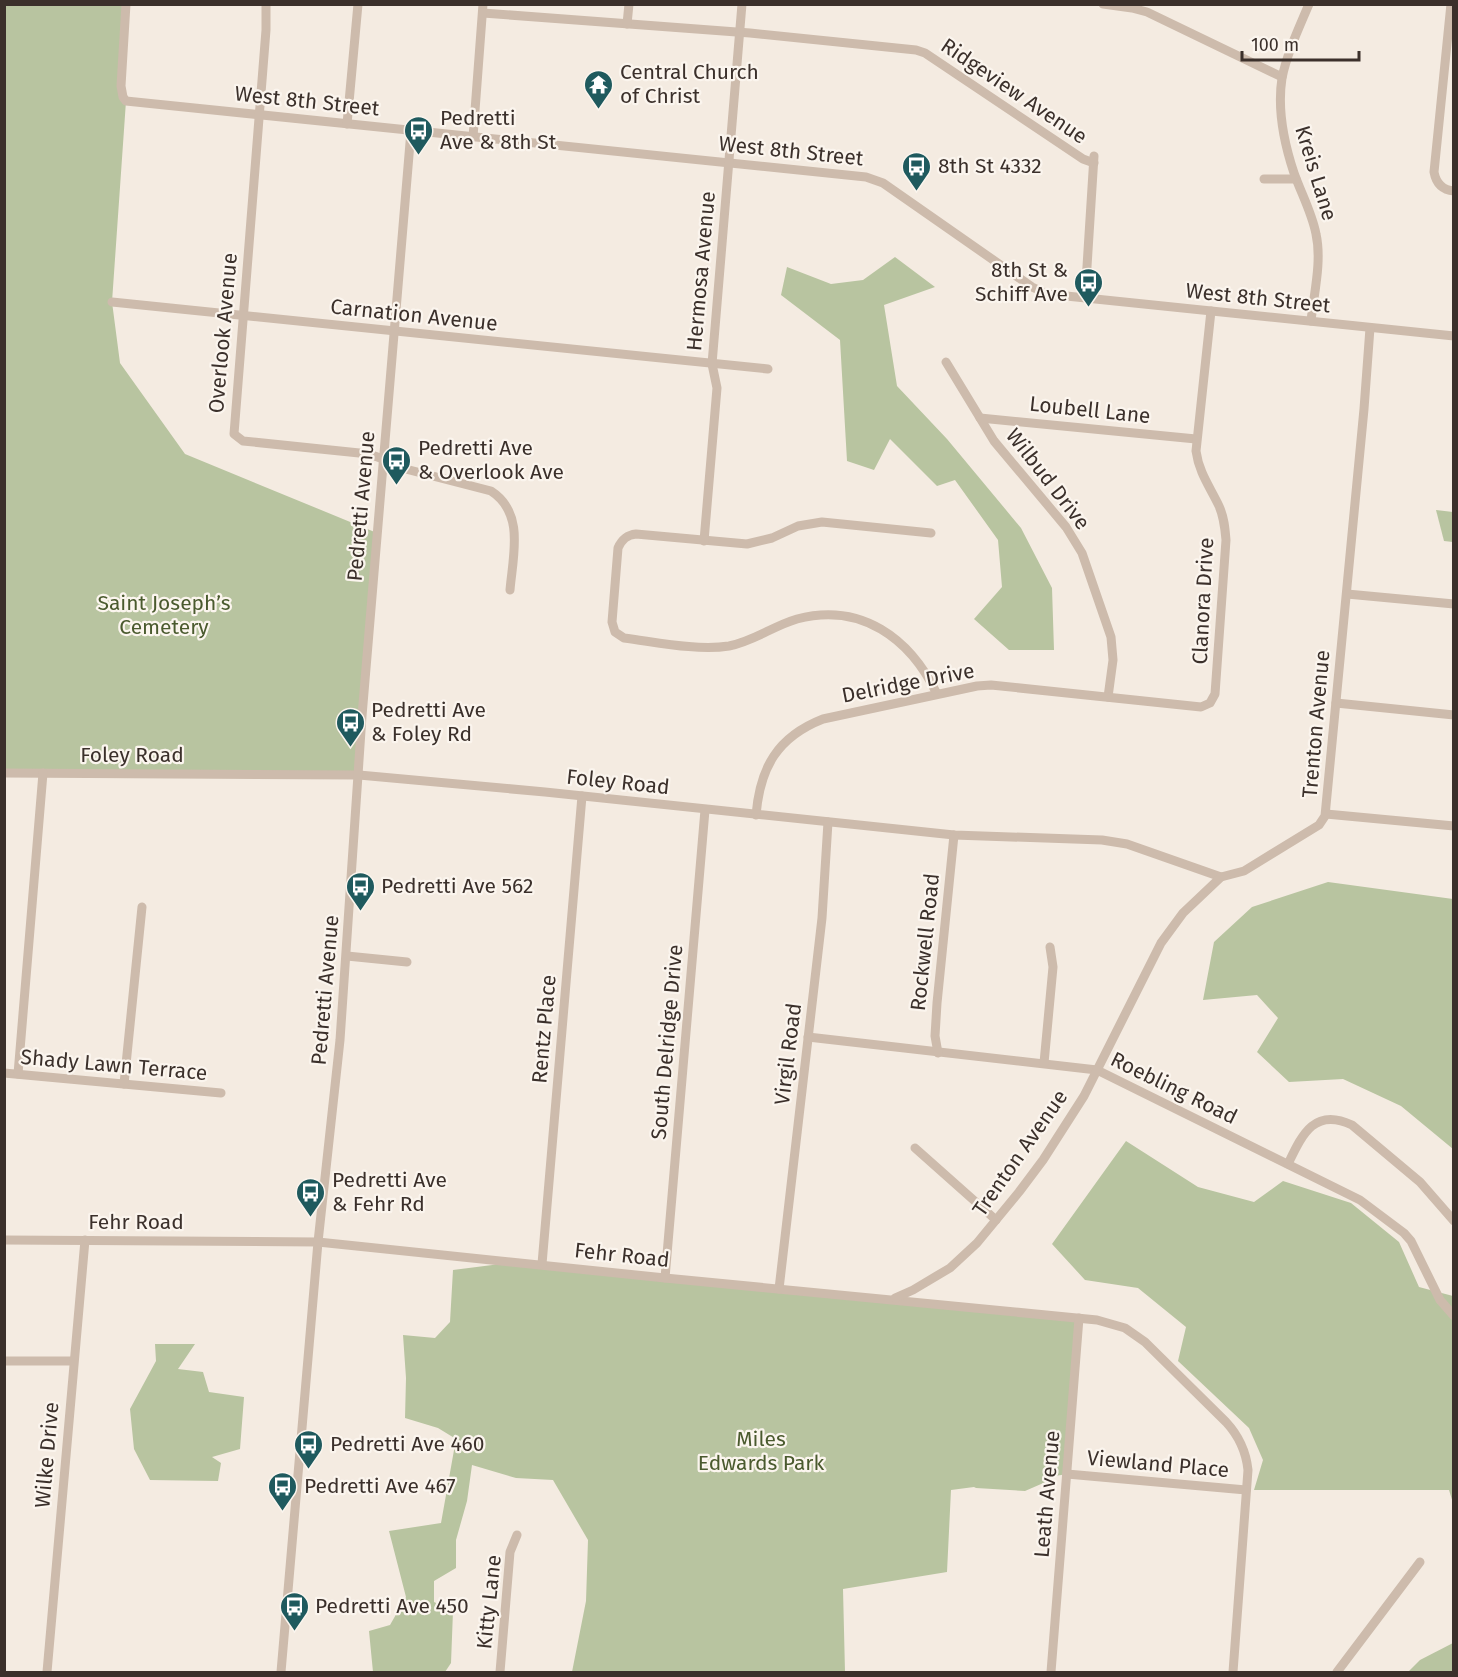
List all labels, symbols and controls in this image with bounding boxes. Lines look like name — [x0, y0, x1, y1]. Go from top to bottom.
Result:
scale bar — [1242, 24, 1359, 62]
street label: Ridgeview Avenue — [936, 32, 1092, 150]
text: 100 m — [1251, 34, 1299, 56]
place label: Central Church of Christ — [620, 59, 759, 109]
temple icon: Central Church of Christ — [583, 68, 615, 110]
street label: West 8th Street — [233, 80, 381, 122]
place label: Pedretti Ave & 8th St — [440, 105, 557, 155]
bus stop icon: Pedretti Ave & 8th St — [403, 114, 435, 156]
street label: Kreis Lane — [1289, 122, 1343, 224]
street label: West 8th Street — [717, 130, 865, 172]
bus stop icon: 8th St 4332 — [901, 150, 933, 192]
place label: 8th St 4332 — [938, 153, 1042, 179]
street label: Hermosa Avenue — [681, 190, 721, 352]
street label: Overlook Avenue — [203, 252, 243, 414]
place label: 8th St & Schiff Ave — [975, 257, 1068, 307]
bus stop icon: 8th St & Schiff Ave — [1073, 266, 1105, 308]
street label: West 8th Street — [1184, 277, 1332, 319]
street label: Carnation Avenue — [329, 293, 499, 337]
street label: Loubell Lane — [1028, 391, 1152, 429]
street label: Wilbud Drive — [1000, 423, 1096, 535]
street label: Pedretti Avenue — [341, 430, 381, 582]
place label: Pedretti Ave & Overlook Ave — [418, 435, 564, 485]
bus stop icon: Pedretti Ave & Overlook Ave — [381, 444, 413, 486]
street label: Clanora Drive — [1187, 537, 1219, 665]
park label: Saint Joseph’s Cemetery — [97, 590, 231, 640]
street label: Trenton Avenue — [1297, 649, 1335, 799]
street label: Delridge Drive — [839, 657, 977, 709]
place label: Pedretti Ave & Foley Rd — [371, 697, 486, 747]
bus stop icon: Pedretti Ave & Foley Rd — [334, 706, 366, 748]
street label: Foley Road — [80, 742, 184, 768]
street label: Foley Road — [565, 764, 671, 800]
bus stop icon: Pedretti Ave 562 — [344, 870, 376, 912]
street label: Rockwell Road — [905, 872, 945, 1012]
place label: Pedretti Ave 562 — [381, 873, 533, 899]
street label: Pedretti Avenue — [305, 914, 345, 1066]
street label: South Delridge Drive — [646, 943, 688, 1141]
street label: Rentz Place — [526, 974, 562, 1084]
street label: Virgil Road — [769, 1002, 807, 1106]
street label: Shady Lawn Terrace — [20, 1044, 208, 1086]
street label: Roebling Road — [1106, 1046, 1242, 1130]
street label: Trenton Avenue — [967, 1085, 1073, 1221]
place label: Pedretti Ave & Fehr Rd — [332, 1167, 447, 1217]
bus stop icon: Pedretti Ave & Fehr Rd — [295, 1176, 327, 1218]
street label: Fehr Road — [88, 1209, 184, 1235]
street label: Fehr Road — [573, 1237, 671, 1273]
street label: Wilke Drive — [29, 1401, 65, 1509]
park label: Miles Edwards Park — [698, 1426, 824, 1476]
bus stop icon: Pedretti Ave 460 — [293, 1428, 325, 1470]
street label: Leath Avenue — [1028, 1429, 1066, 1559]
place label: Pedretti Ave 460 — [330, 1431, 485, 1457]
street label: Viewland Place — [1086, 1445, 1230, 1483]
bus stop icon: Pedretti Ave 467 — [267, 1470, 299, 1512]
place label: Pedretti Ave 467 — [304, 1473, 456, 1499]
street label: Kitty Lane — [471, 1554, 507, 1650]
bus stop icon: Pedretti Ave 450 — [278, 1590, 310, 1632]
place label: Pedretti Ave 450 — [315, 1593, 469, 1619]

